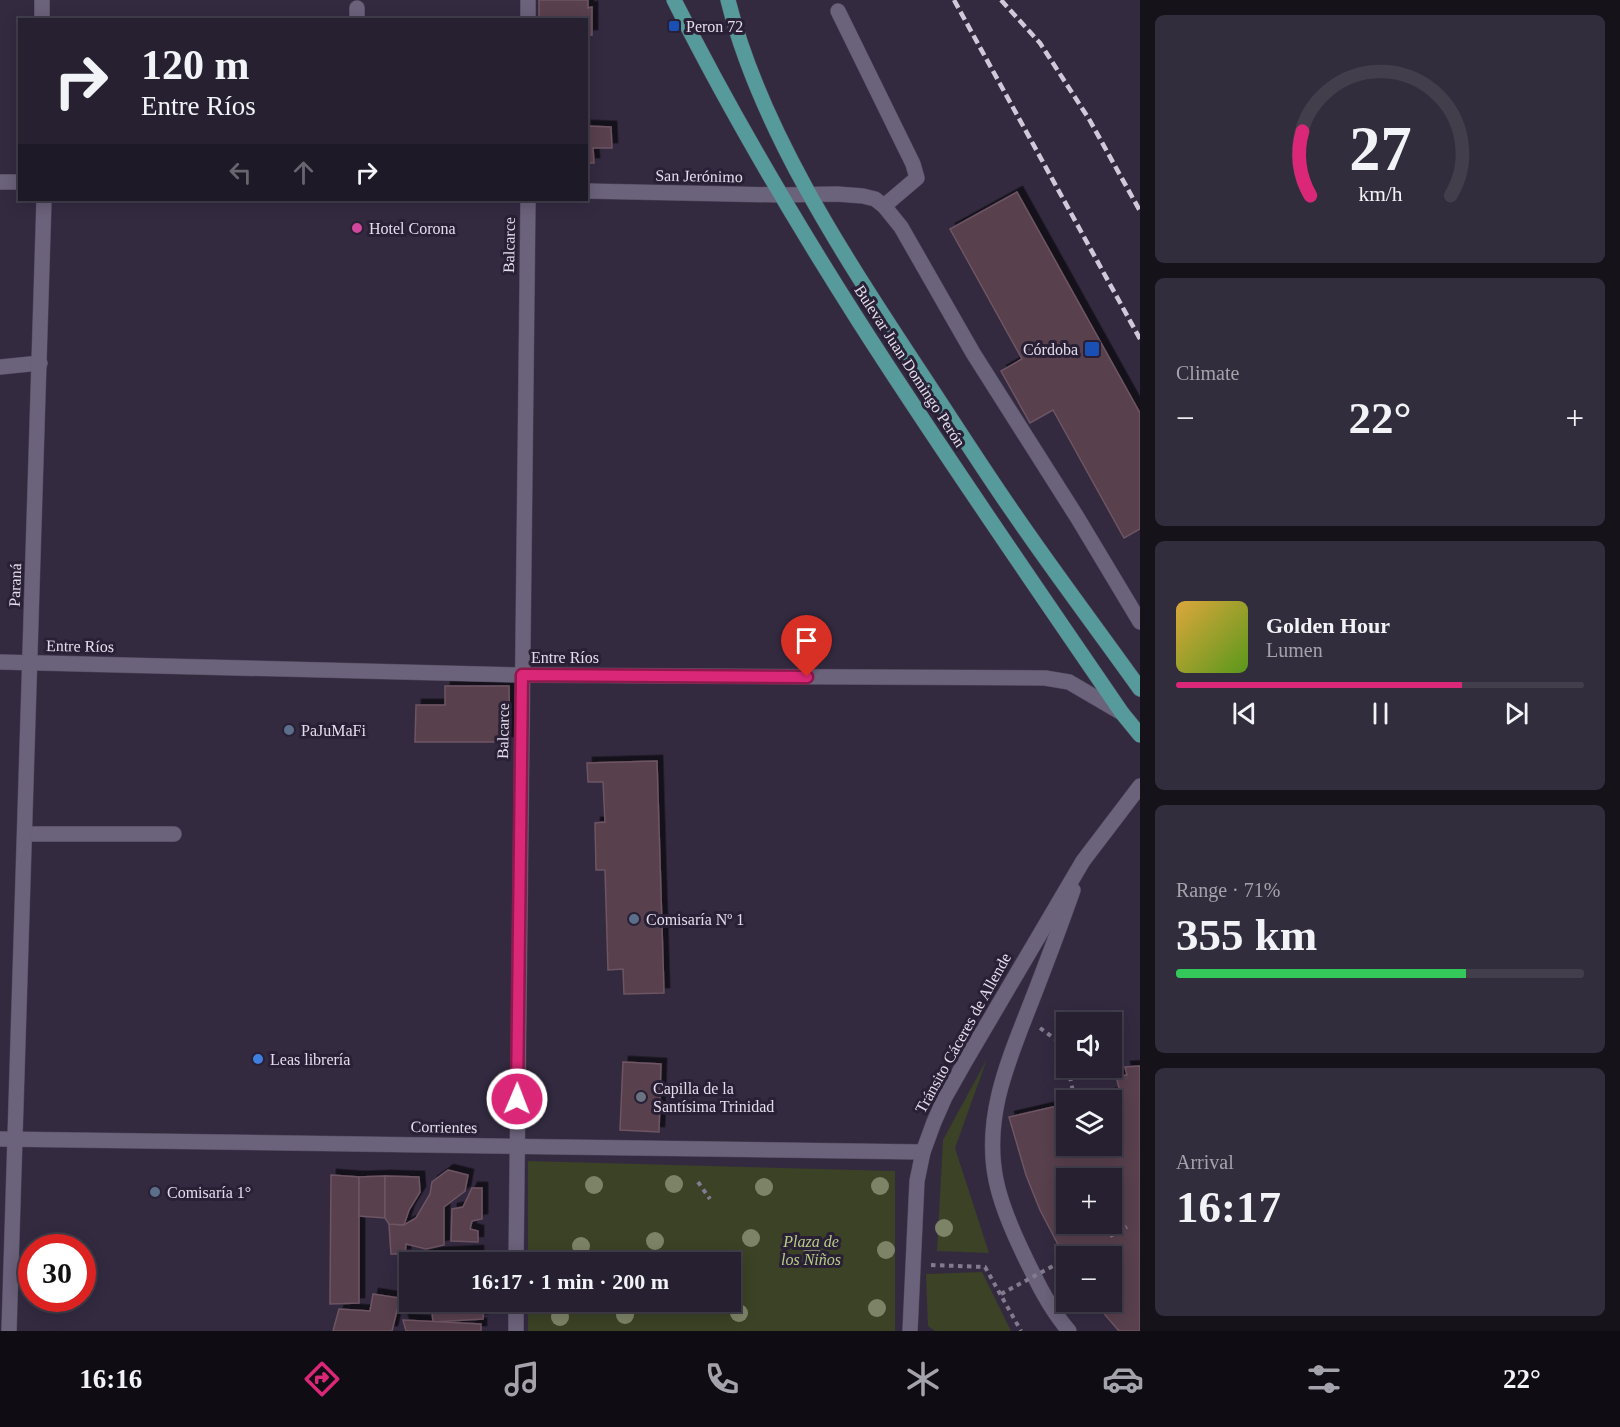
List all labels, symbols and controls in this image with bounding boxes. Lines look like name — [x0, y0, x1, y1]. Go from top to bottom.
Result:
place label: Peron 72 — [686, 18, 743, 35]
marker: Peron 72 — [667, 19, 681, 33]
icon: right — [42, 42, 120, 120]
text: 120 m — [141, 42, 250, 88]
text: Entre Ríos — [141, 91, 256, 121]
text: 27 — [1349, 114, 1411, 183]
icon: left — [224, 156, 257, 189]
icon: ahead — [287, 156, 320, 189]
icon: right — [350, 156, 383, 189]
street label: San Jerónimo — [655, 167, 743, 185]
text: km/h — [1358, 182, 1402, 206]
street label: Balcarce — [500, 217, 518, 273]
place label: Hotel Corona — [369, 220, 456, 237]
marker: Hotel Corona — [350, 221, 364, 235]
street label: Bulevar Juan Domingo Perón — [850, 282, 969, 451]
marker: Córdoba — [1083, 340, 1101, 358]
place label: Córdoba — [1023, 341, 1078, 358]
text: Climate — [1176, 362, 1239, 384]
text: 22° — [1349, 393, 1412, 443]
text: − — [1176, 400, 1195, 436]
text: + — [1565, 400, 1584, 436]
street label: Paraná — [6, 563, 24, 607]
text: Golden Hour — [1266, 613, 1390, 638]
pin — [781, 615, 832, 677]
icon: arrive — [790, 624, 823, 657]
street label: Entre Ríos — [46, 637, 114, 655]
text: Lumen — [1266, 639, 1323, 661]
street label: Entre Ríos — [531, 649, 599, 666]
icon: previous — [1228, 697, 1261, 730]
icon: pause — [1364, 697, 1397, 730]
icon: next — [1500, 697, 1533, 730]
street label: Balcarce — [494, 703, 512, 759]
place label: PaJuMaFi — [301, 722, 366, 739]
marker: PaJuMaFi — [282, 723, 296, 737]
text: Range · 71% — [1176, 879, 1280, 901]
text: 355 km — [1176, 910, 1317, 960]
place label: Comisaría Nº 1 — [646, 911, 744, 928]
marker: Comisaría Nº 1 — [627, 912, 641, 926]
street label: Tránsito Cáceres de Allende — [912, 950, 1014, 1116]
map controls — [1056, 1012, 1122, 1312]
button: sound — [1056, 1012, 1122, 1078]
place label: Leas librería — [270, 1051, 350, 1068]
marker: Leas librería — [251, 1052, 265, 1066]
position arrow — [485, 1067, 549, 1131]
place label: Capilla de la Santísima Trinidad — [653, 1080, 774, 1115]
marker: Capilla de la Santísima Trinidad — [634, 1090, 648, 1104]
button: layers — [1056, 1090, 1122, 1156]
street label: Corrientes — [411, 1118, 477, 1136]
text: Arrival — [1176, 1151, 1234, 1173]
button: + — [1056, 1168, 1122, 1234]
text: 16:17 — [1176, 1182, 1281, 1232]
place label: Comisaría 1° — [167, 1184, 251, 1201]
marker: Comisaría 1° — [148, 1185, 162, 1199]
park label: Plaza de los Niños — [781, 1233, 841, 1268]
speed limit sign: 30 — [18, 1234, 96, 1312]
button: − — [1056, 1246, 1122, 1312]
text: 16:17 · 1 min · 200 m — [471, 1269, 669, 1294]
icon: directions — [301, 1358, 343, 1400]
icon: music — [501, 1358, 543, 1400]
icon: phone — [701, 1358, 743, 1400]
icon: climate — [902, 1358, 944, 1400]
icon: car — [1102, 1358, 1144, 1400]
icon: filters — [1303, 1358, 1345, 1400]
text: 16:16 — [79, 1364, 142, 1394]
text: 22° — [1503, 1364, 1541, 1394]

